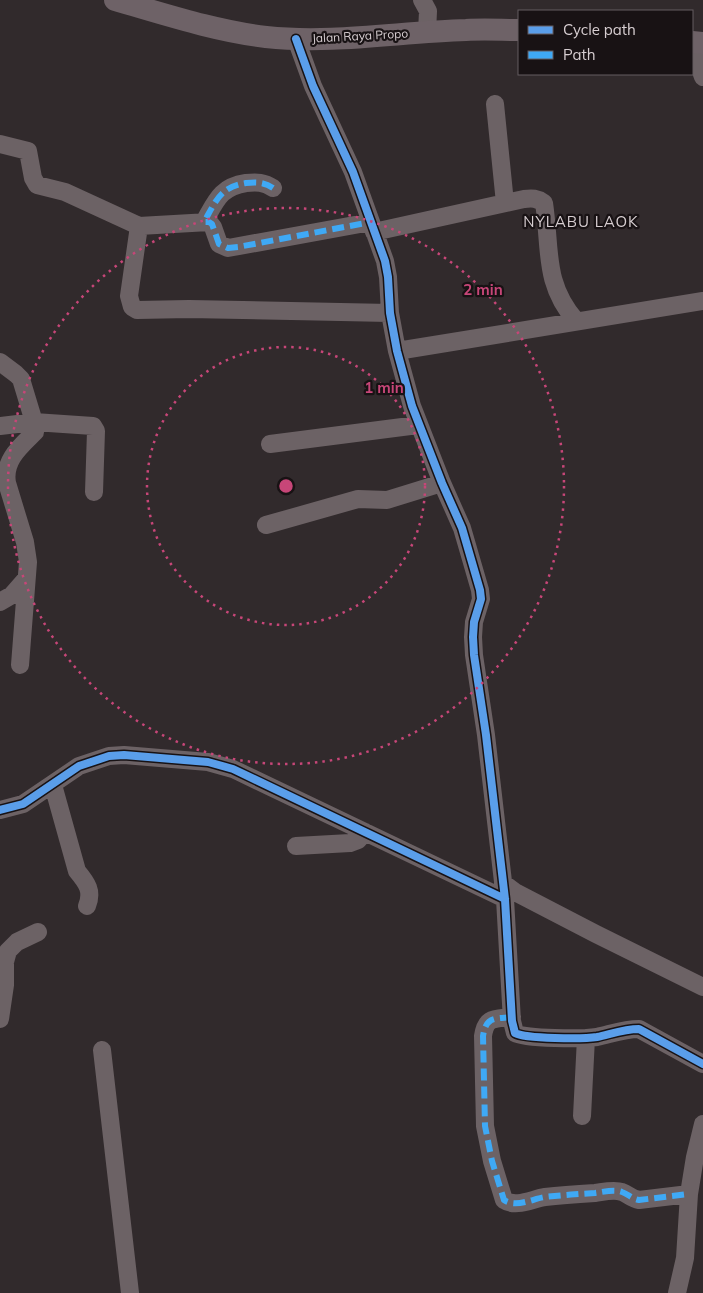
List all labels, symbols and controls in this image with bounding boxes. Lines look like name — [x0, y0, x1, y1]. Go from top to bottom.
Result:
legend — [518, 10, 693, 75]
text: Cycle path — [563, 20, 636, 39]
street label: Jalan Raya Propo — [312, 25, 409, 46]
text: Path — [563, 45, 595, 64]
district label: NYLABU LAOK — [523, 212, 639, 231]
text: 2 min — [463, 280, 503, 299]
text: 1 min — [364, 378, 404, 397]
centre of rings — [277, 477, 295, 495]

